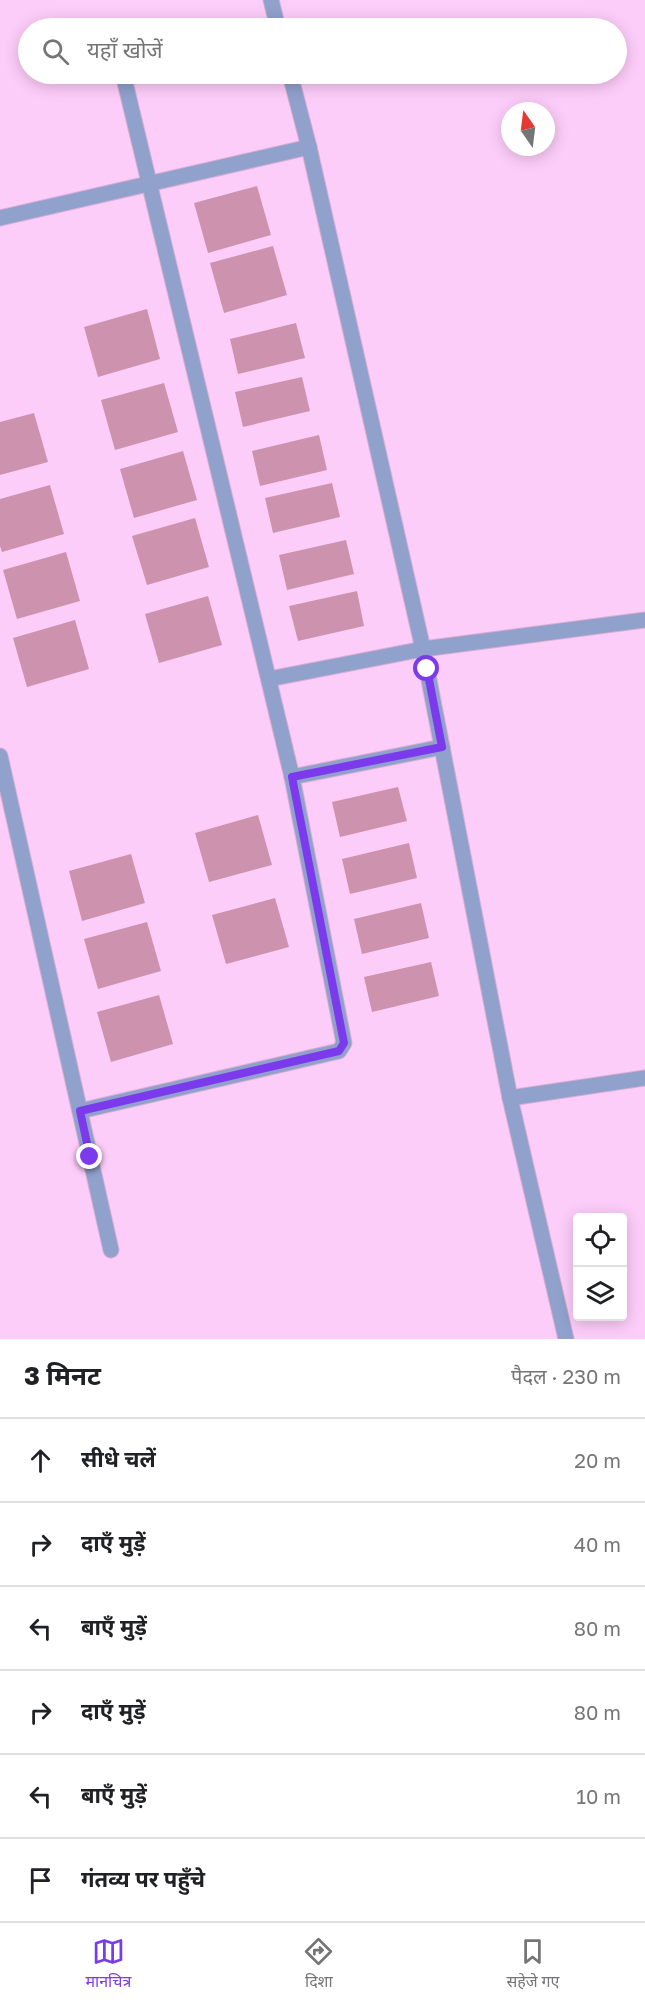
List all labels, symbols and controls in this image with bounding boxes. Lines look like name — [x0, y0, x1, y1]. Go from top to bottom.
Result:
search box — [18, 18, 627, 84]
icon: search — [39, 35, 72, 68]
text: यहाँ खोजें — [87, 36, 163, 63]
north arrow — [501, 102, 555, 156]
route start — [413, 655, 439, 681]
route end — [76, 1143, 102, 1169]
map controls — [573, 1213, 627, 1321]
button: locate — [573, 1213, 627, 1267]
button: layers — [573, 1267, 627, 1321]
text: 3 मिनट — [24, 1360, 101, 1391]
text: पैदल · 230 m — [511, 1364, 621, 1388]
icon: ahead — [24, 1444, 57, 1477]
text: सीधे चलें — [81, 1445, 156, 1472]
text: 20 m — [574, 1448, 621, 1472]
icon: right — [24, 1528, 57, 1561]
text: दाएँ मुड़ें — [81, 1529, 146, 1556]
text: 40 m — [574, 1532, 621, 1556]
icon: left — [24, 1612, 57, 1645]
text: बाएँ मुड़ें — [81, 1613, 147, 1640]
text: 80 m — [574, 1616, 621, 1640]
icon: right — [24, 1696, 57, 1729]
text: दाएँ मुड़ें — [81, 1697, 146, 1724]
text: 80 m — [574, 1700, 621, 1724]
icon: left — [24, 1780, 57, 1813]
text: बाएँ मुड़ें — [81, 1781, 147, 1808]
text: 10 m — [576, 1784, 621, 1808]
icon: arrive — [24, 1864, 57, 1897]
text: गंतव्य पर पहुँचे — [81, 1865, 205, 1892]
tab: मानचित्र — [86, 1935, 131, 1994]
tab: दिशा — [302, 1935, 335, 1994]
tab: सहेजे गए — [506, 1935, 559, 1994]

